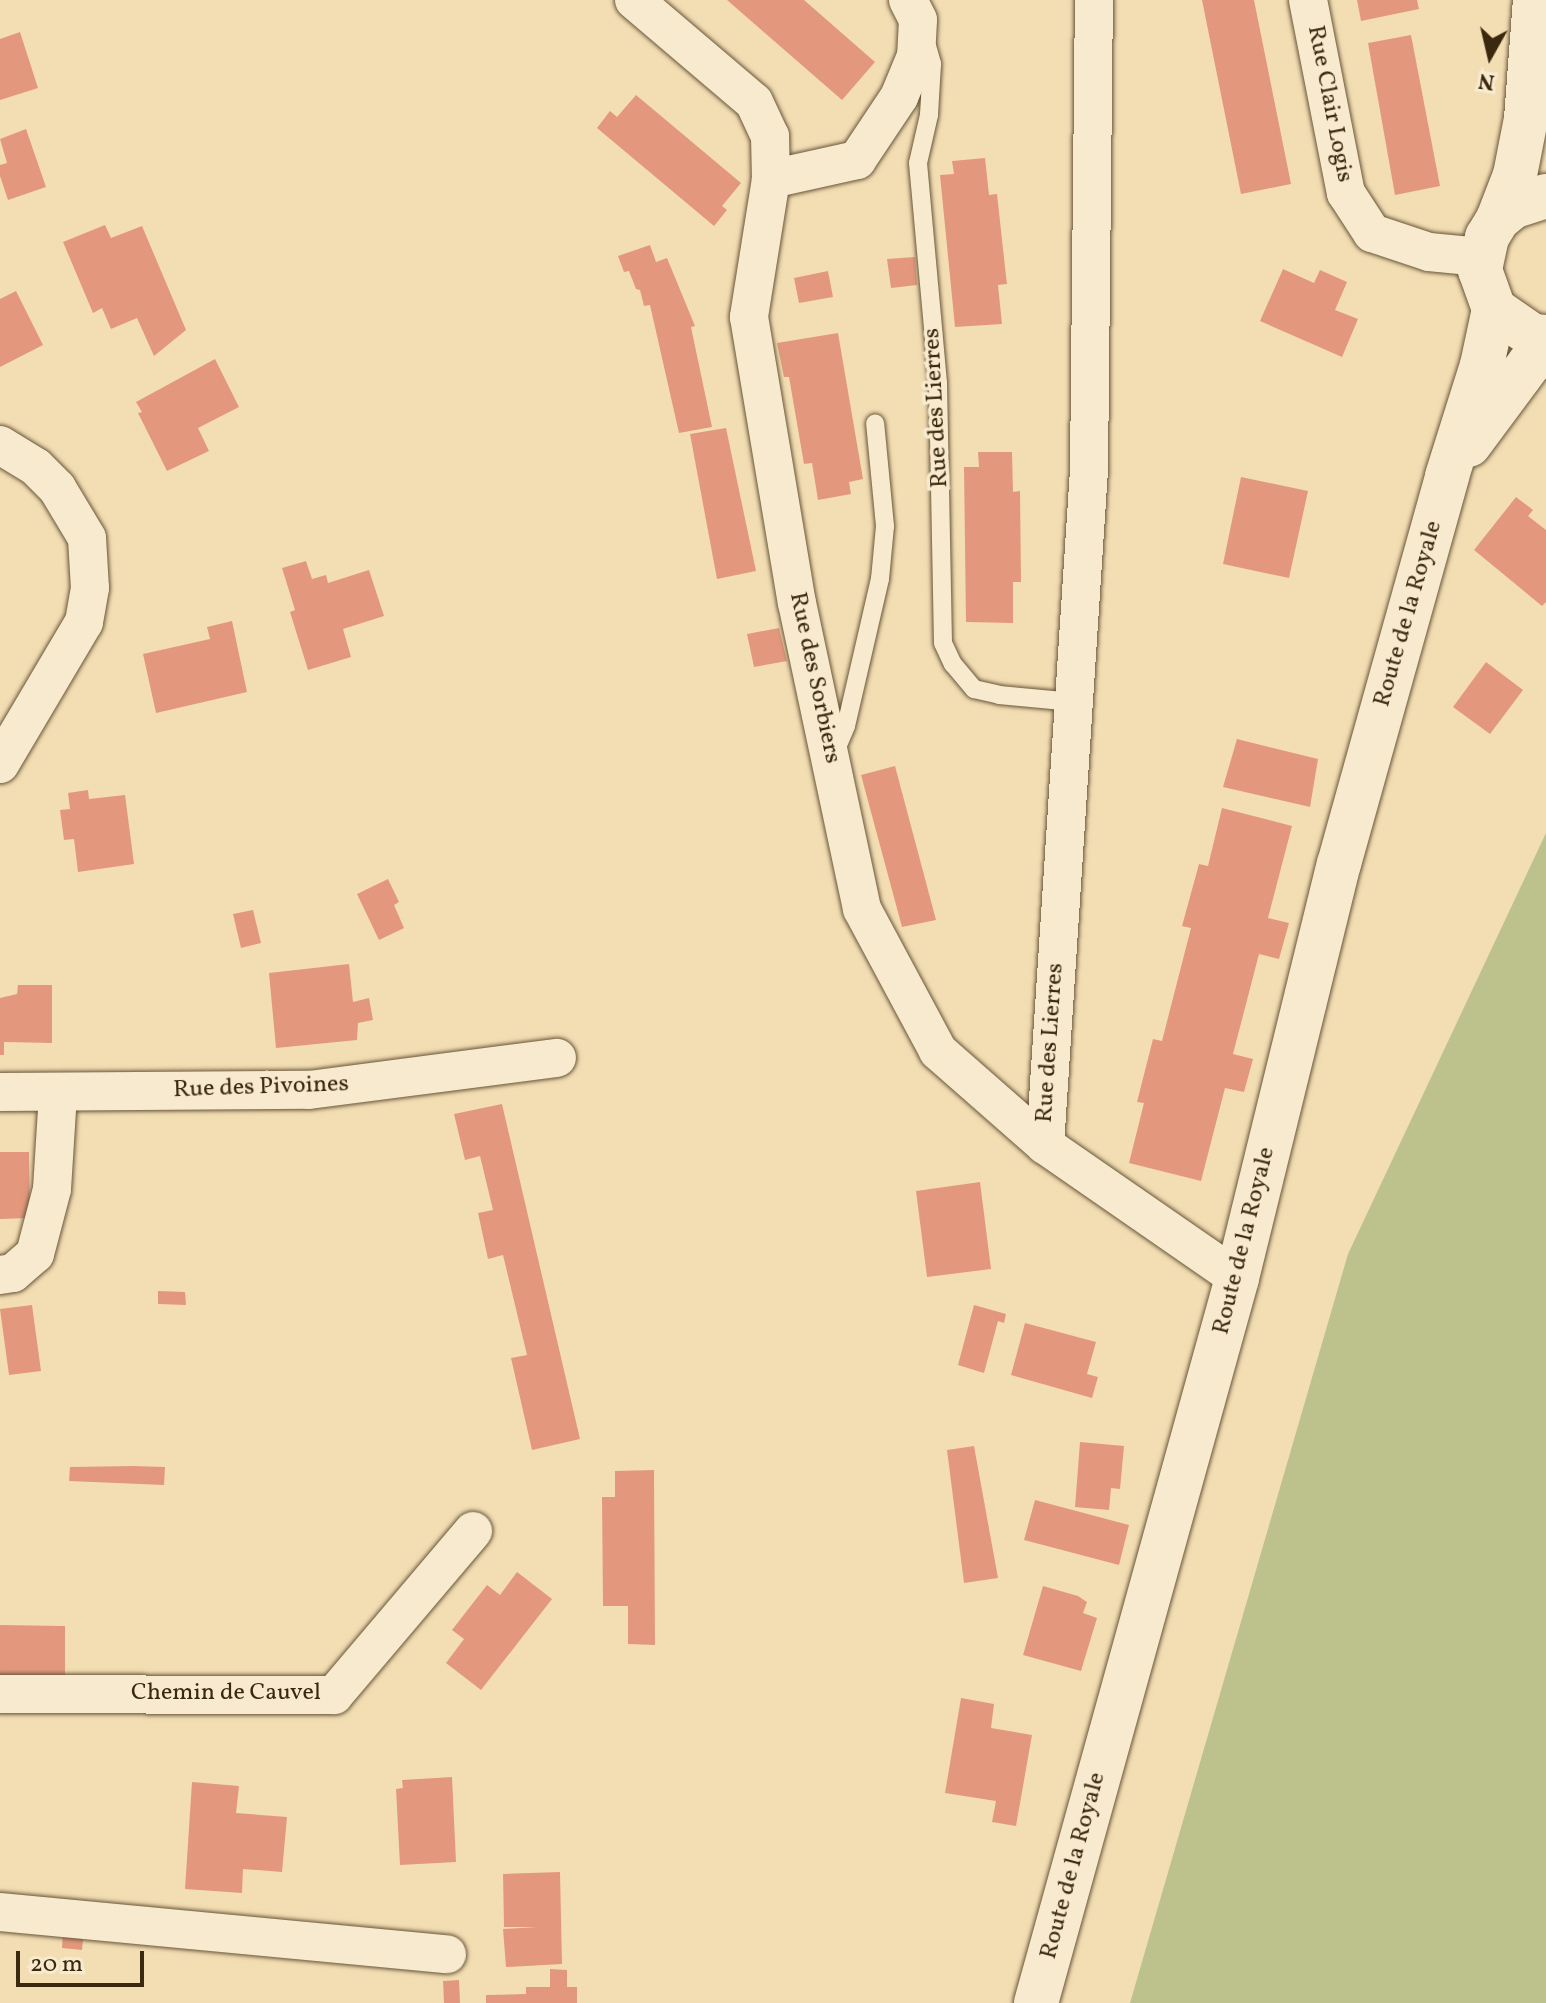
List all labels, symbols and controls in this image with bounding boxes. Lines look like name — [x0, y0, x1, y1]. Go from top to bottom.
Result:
north arrow — [1450, 16, 1530, 96]
street label: Rue Clair Logis — [1300, 23, 1358, 185]
text: N — [1477, 64, 1497, 97]
street label: Rue des Lierres — [918, 327, 956, 489]
street label: Route de la Royale — [1369, 518, 1449, 710]
street label: Rue des Sorbiers — [782, 590, 846, 766]
street label: Rue des Lierres — [1031, 962, 1071, 1124]
street label: Rue des Pivoines — [173, 1071, 349, 1105]
street label: Route de la Royale — [1208, 1144, 1282, 1338]
street label: Chemin de Cauvel — [131, 1680, 321, 1708]
street label: Route de la Royale — [1035, 1769, 1113, 1963]
scale bar — [20, 1935, 148, 1985]
text: 20 m — [30, 1948, 83, 1982]

